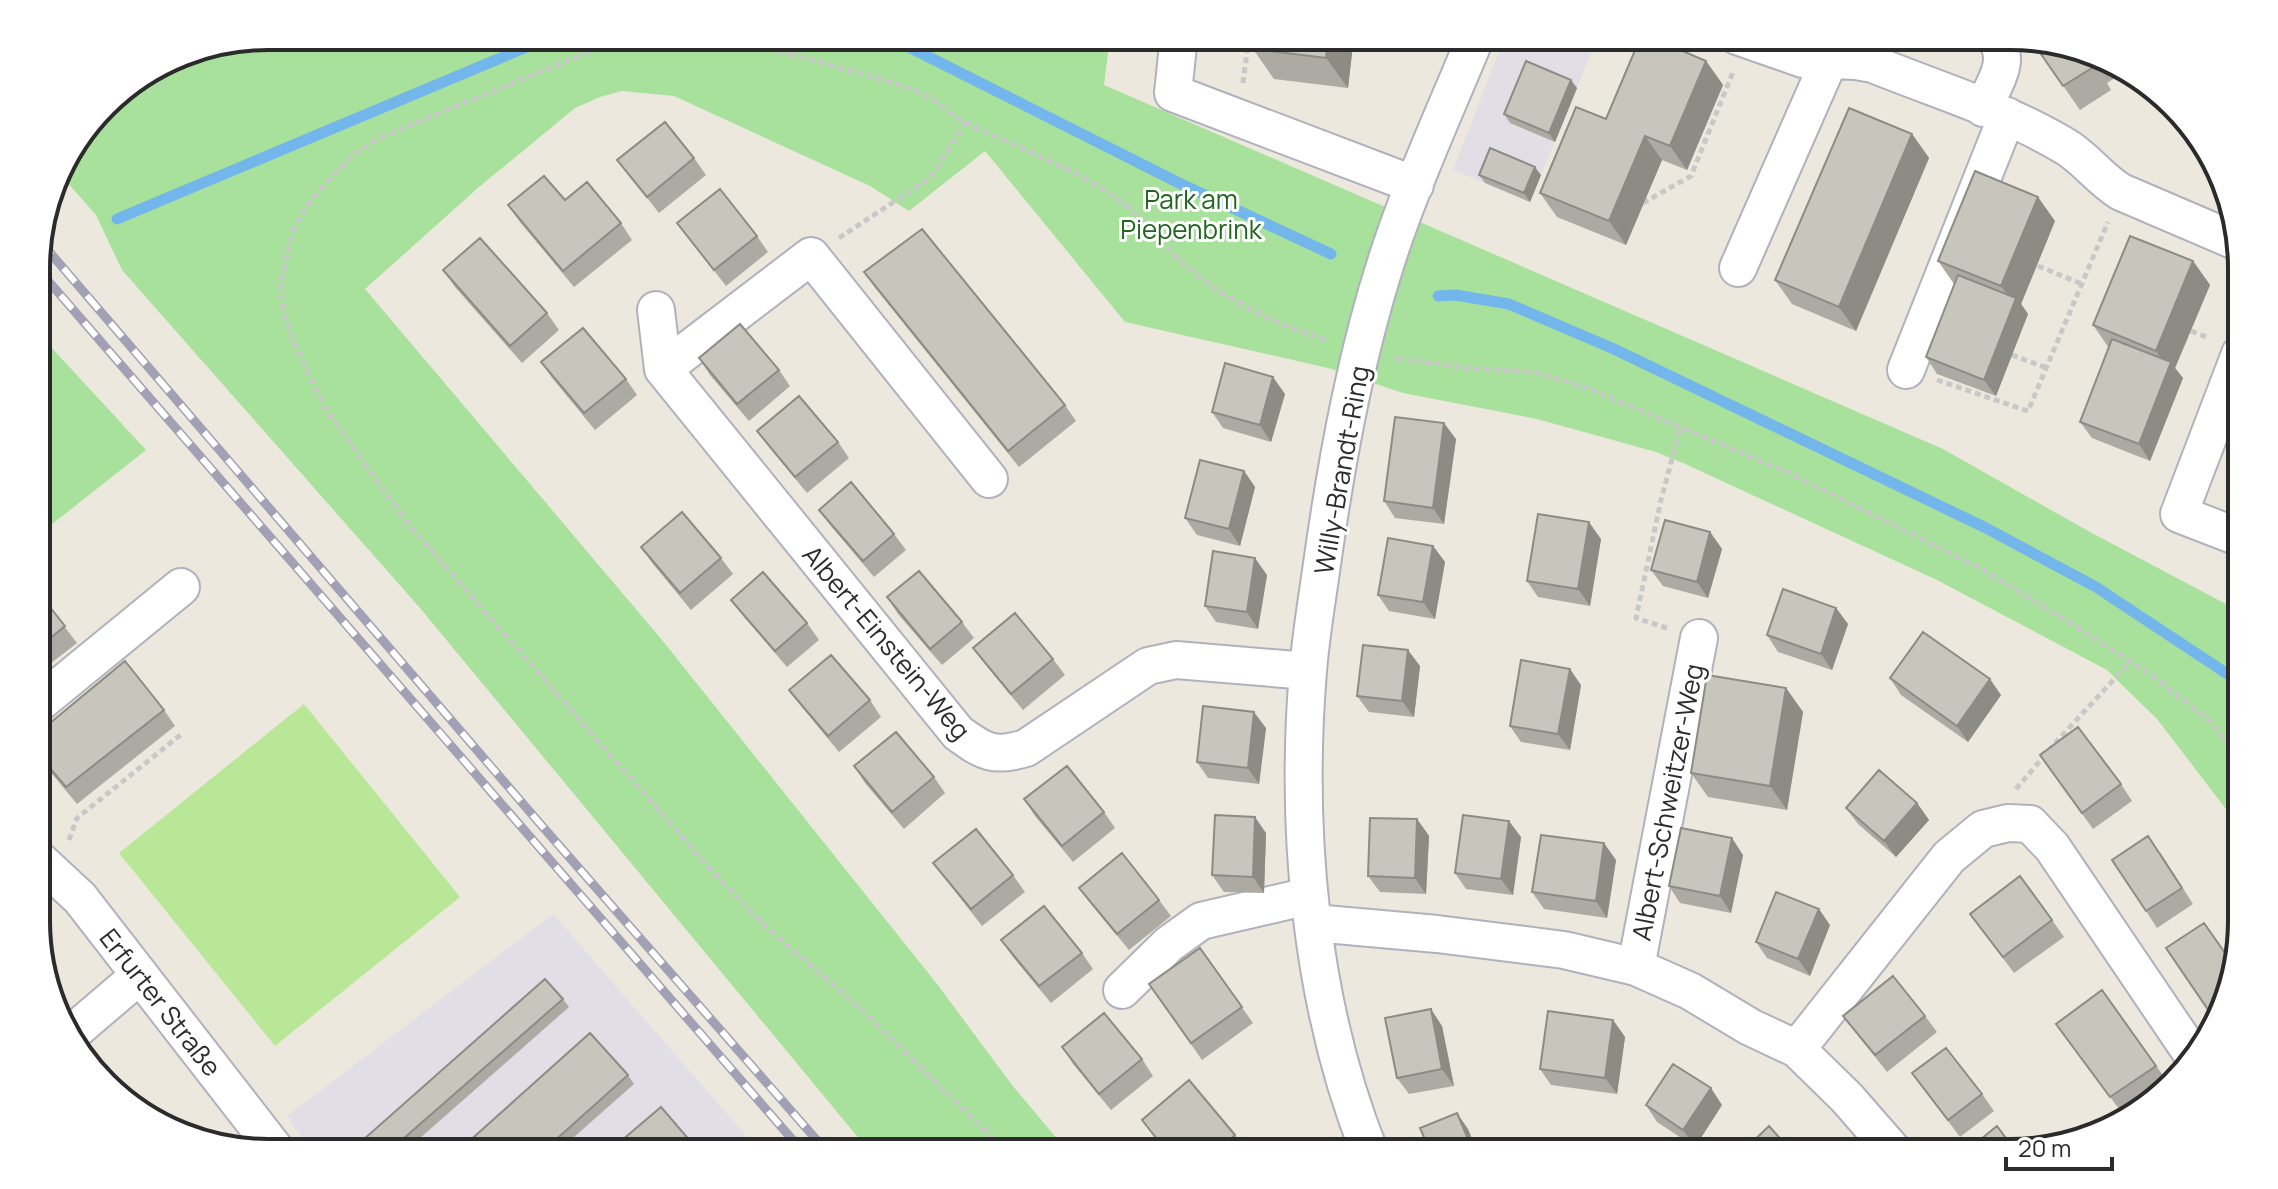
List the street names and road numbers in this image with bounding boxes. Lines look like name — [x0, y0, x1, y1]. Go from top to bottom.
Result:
street label: Willy-Brandt-Ring — [1305, 363, 1377, 577]
street label: Albert-Einstein-Weg — [795, 537, 979, 747]
street label: Albert-Schweitzer-Weg — [1623, 661, 1711, 943]
street label: Erfurter Straße — [92, 921, 230, 1083]

